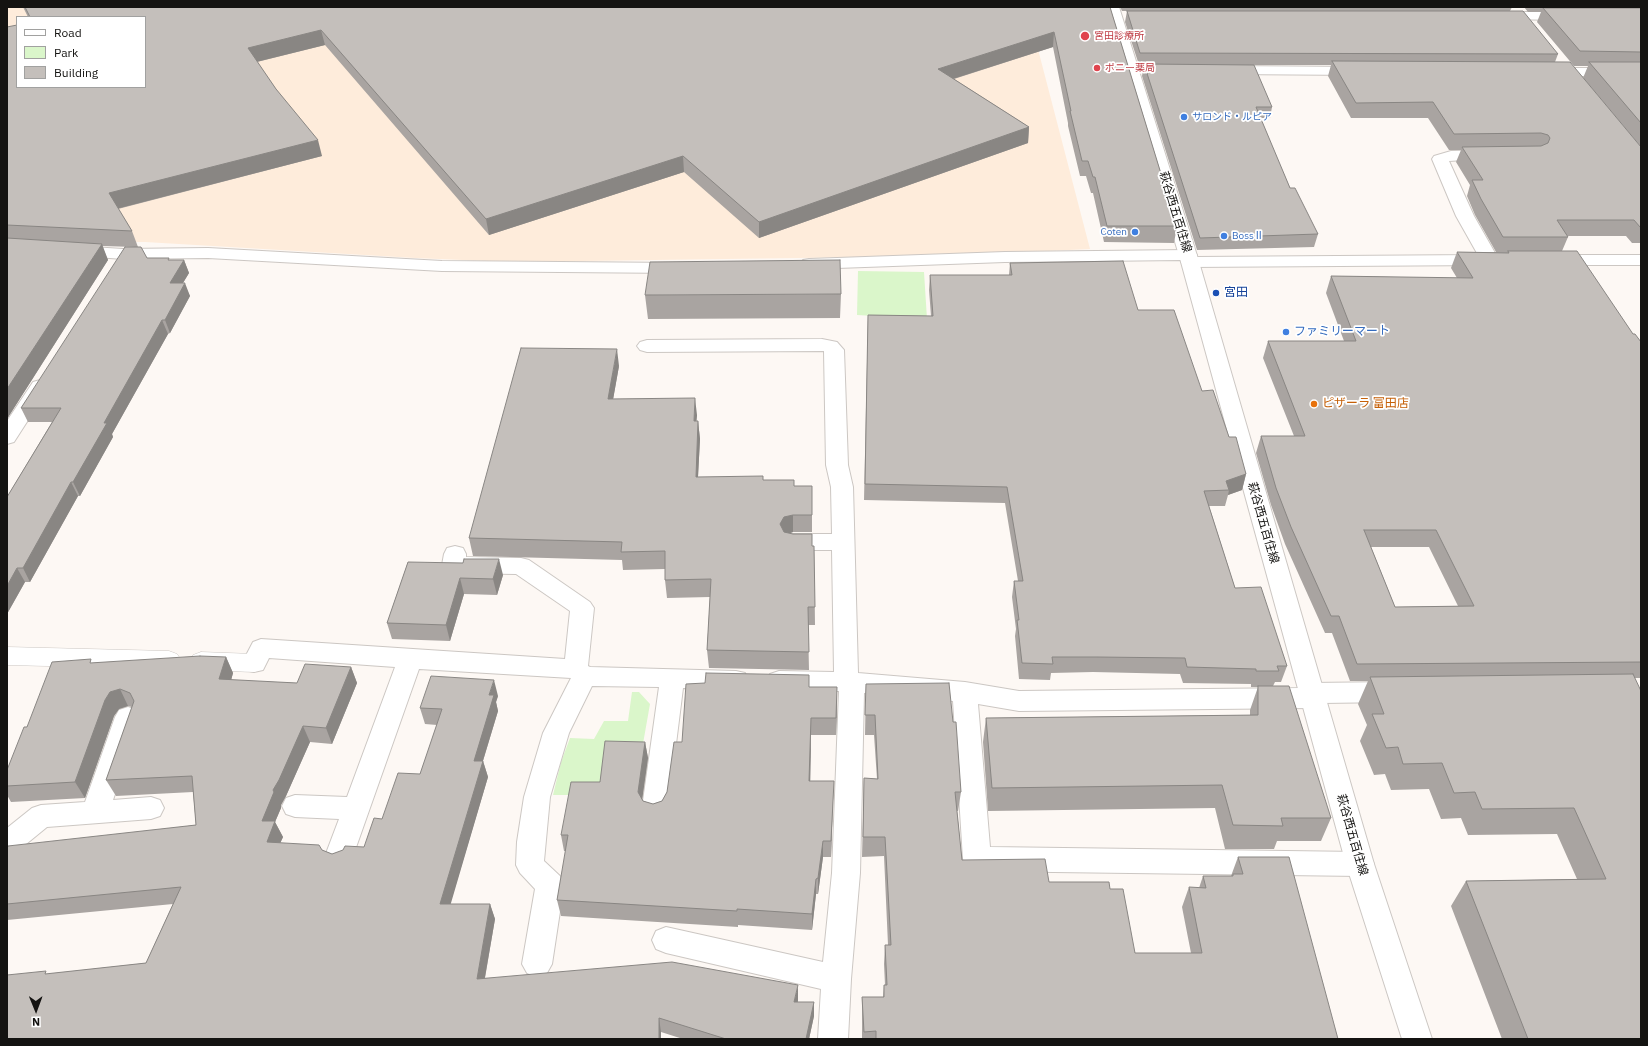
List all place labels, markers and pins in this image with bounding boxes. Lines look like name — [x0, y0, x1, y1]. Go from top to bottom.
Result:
marker: 宮田診療所 — [1079, 30, 1091, 42]
place label: 宮田診療所 — [1094, 30, 1144, 42]
place label: ポニー薬局 — [1105, 62, 1155, 74]
marker: ポニー薬局 — [1092, 63, 1102, 73]
place label: サロンド・ルピア — [1192, 111, 1272, 123]
marker: サロンド・ルピア — [1179, 112, 1189, 122]
place label: Coten — [1101, 226, 1127, 238]
marker: Coten — [1130, 227, 1140, 237]
place label: BossⅡ — [1232, 230, 1264, 242]
marker: BossⅡ — [1219, 231, 1229, 241]
place label: 宮田 — [1224, 286, 1248, 300]
marker: 宮田 — [1211, 288, 1221, 298]
place label: ファミリーマート — [1294, 325, 1390, 339]
marker: ファミリーマート — [1281, 327, 1291, 337]
place label: ピザーラ 富田店 — [1322, 397, 1409, 411]
marker: ピザーラ 富田店 — [1309, 399, 1319, 409]

